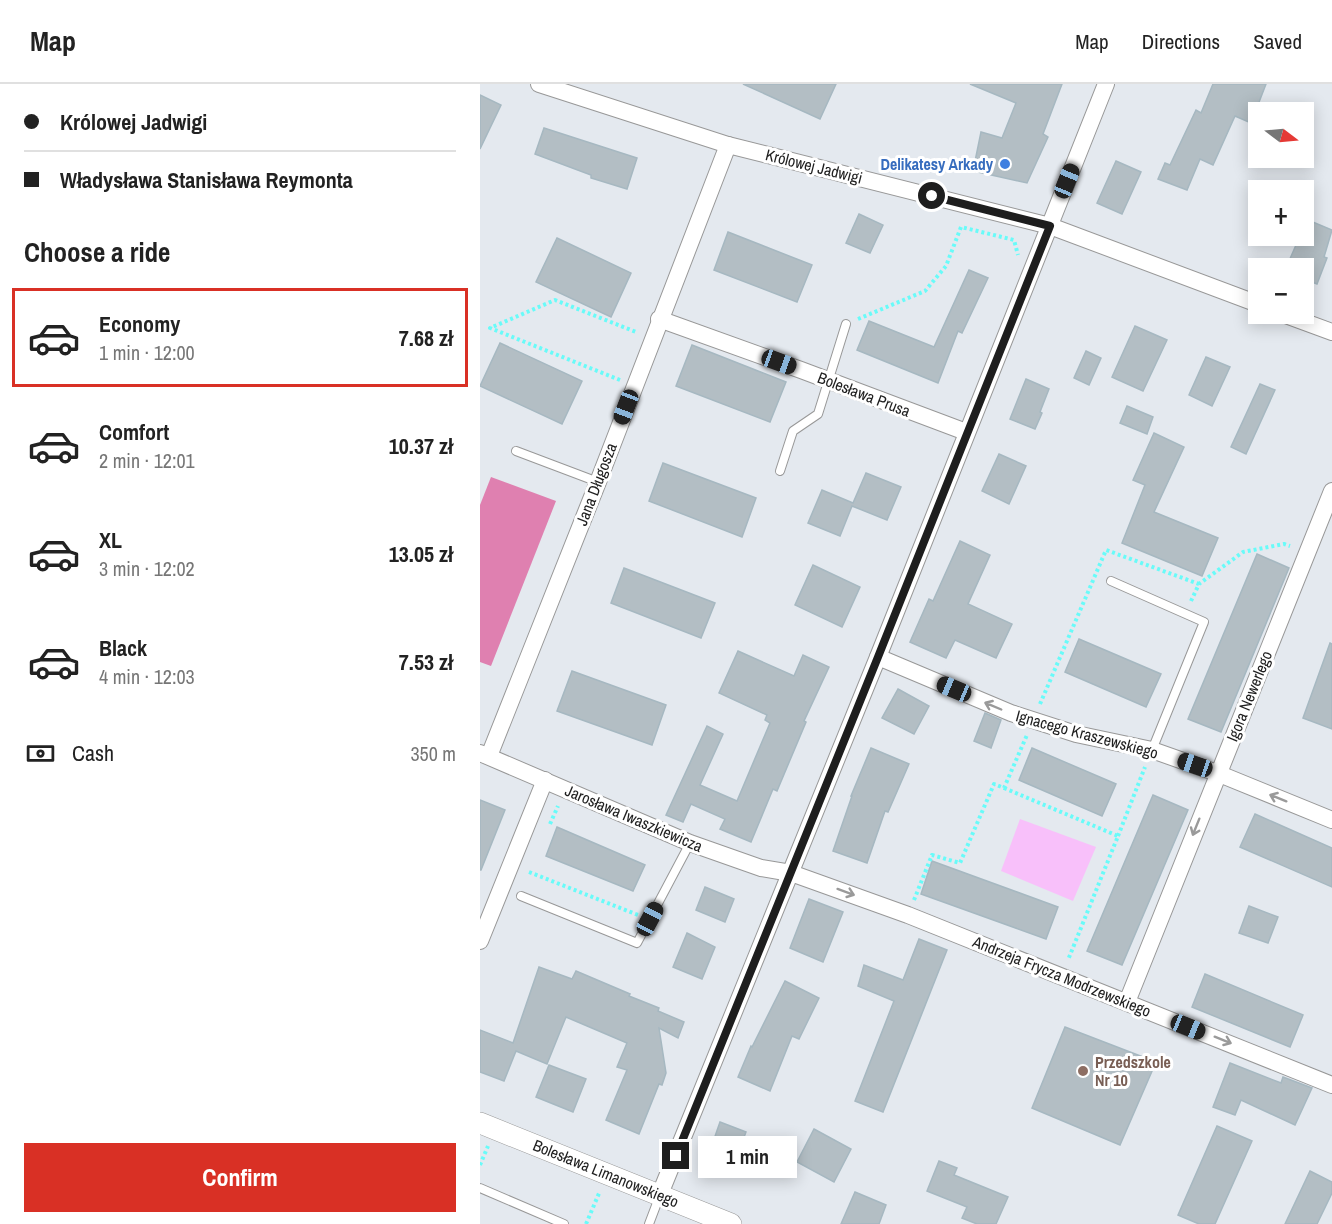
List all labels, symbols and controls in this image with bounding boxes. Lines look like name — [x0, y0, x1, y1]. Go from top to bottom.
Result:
text: Map — [30, 22, 76, 60]
text: Map — [1075, 27, 1109, 56]
text: Directions — [1142, 27, 1220, 56]
text: Saved — [1253, 27, 1302, 56]
north arrow — [1248, 102, 1314, 168]
map controls — [1248, 102, 1314, 324]
text: Królowej Jadwigi — [60, 107, 207, 137]
street label: Królowej Jadwigi — [763, 143, 865, 189]
place label: Delikatesy Arkady — [880, 153, 994, 175]
marker: Delikatesy Arkady — [998, 157, 1012, 171]
car — [1052, 161, 1082, 201]
text: Władysława Stanisława Reymonta — [60, 165, 353, 195]
button: + — [1248, 180, 1314, 246]
route start — [918, 182, 945, 209]
text: Choose a ride — [24, 234, 170, 270]
button: − — [1248, 258, 1314, 324]
text: Economy — [99, 309, 180, 339]
icon: car — [27, 311, 81, 365]
text: 7.68 zł — [399, 323, 453, 353]
text: 1 min · 12:00 — [99, 339, 195, 366]
car — [759, 347, 799, 377]
street label: Bolesława Prusa — [814, 366, 914, 422]
car — [611, 387, 641, 427]
text: Comfort — [99, 417, 169, 447]
icon: car — [27, 419, 81, 473]
text: 10.37 zł — [389, 431, 453, 461]
street label: Jana Długosza — [570, 439, 622, 528]
text: 2 min · 12:01 — [99, 447, 195, 474]
text: XL — [99, 525, 122, 555]
icon: car — [27, 527, 81, 581]
text: 13.05 zł — [389, 539, 453, 569]
text: 3 min · 12:02 — [99, 555, 195, 582]
text: Black — [99, 633, 147, 663]
icon: car — [27, 635, 81, 689]
text: 7.53 zł — [399, 647, 453, 677]
street label: Igora Newerlego — [1221, 647, 1277, 745]
text: 4 min · 12:03 — [99, 663, 195, 690]
car — [934, 674, 974, 704]
one-way arrow — [984, 700, 1003, 711]
street label: Ignacego Kraszewskiego — [1013, 704, 1161, 764]
icon: cash — [24, 737, 57, 770]
text: Cash — [72, 738, 114, 768]
text: 350 m — [410, 740, 456, 767]
car — [1175, 751, 1215, 779]
street label: Jarosława Iwaszkiewicza — [562, 779, 707, 857]
one-way arrow — [1269, 792, 1288, 803]
one-way arrow — [1190, 818, 1201, 836]
one-way arrow — [836, 888, 855, 899]
car — [634, 899, 666, 939]
street label: Andrzeja Frycza Modrzewskiego — [969, 930, 1154, 1022]
car — [1168, 1012, 1208, 1042]
one-way arrow — [1213, 1036, 1231, 1047]
place label: Przedszkole Nr 10 — [1095, 1051, 1171, 1091]
marker: Przedszkole Nr 10 — [1076, 1064, 1090, 1078]
street label: Bolesława Limanowskiego — [530, 1134, 682, 1212]
callout: 1 min — [697, 1135, 796, 1177]
route end — [662, 1142, 689, 1169]
button: Confirm — [24, 1143, 456, 1212]
text: 1 min — [726, 1143, 769, 1170]

